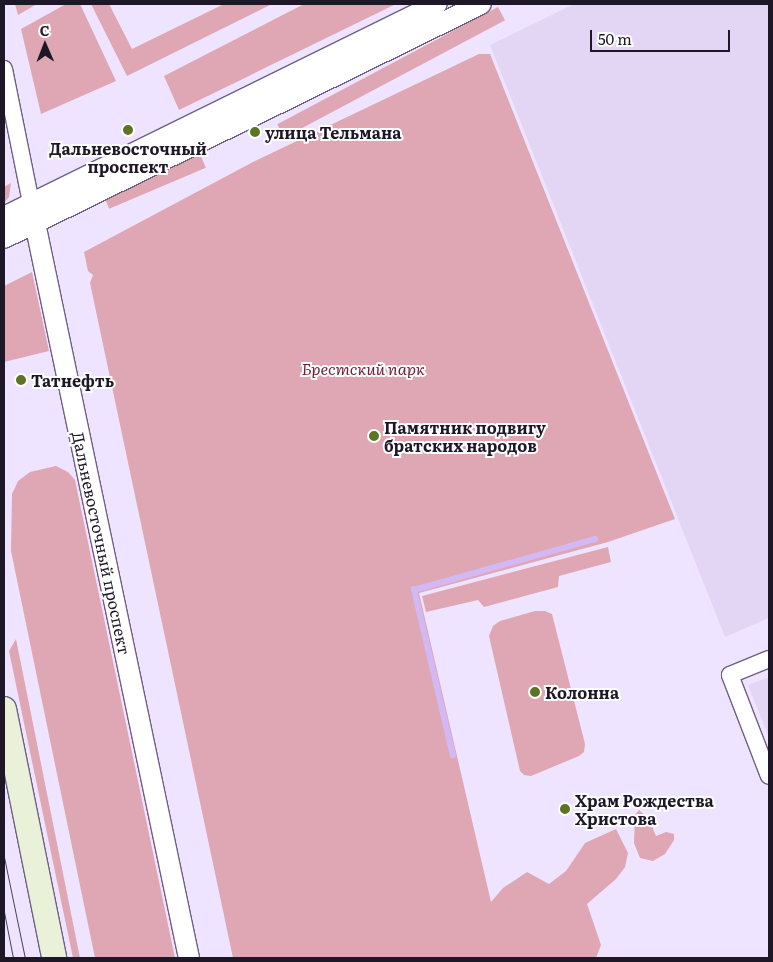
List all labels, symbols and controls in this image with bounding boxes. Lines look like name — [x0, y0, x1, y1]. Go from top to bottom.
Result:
north arrow — [20, 20, 70, 70]
text: С — [40, 20, 50, 40]
scale bar — [593, 20, 733, 52]
text: 50 m — [598, 27, 632, 50]
place label: улица Тельмана — [265, 122, 402, 142]
marker: Дальневосточный проспект — [122, 124, 134, 136]
marker: улица Тельмана — [249, 126, 261, 138]
place label: Дальневосточный проспект — [49, 138, 207, 176]
park label: Брестский парк — [301, 358, 425, 378]
place label: Татнефть — [31, 370, 114, 390]
marker: Татнефть — [15, 374, 27, 386]
place label: Памятник подвигу братских народов — [384, 417, 546, 455]
street label: Дальневосточный проспект — [69, 430, 135, 656]
marker: Памятник подвигу братских народов — [368, 430, 380, 442]
place label: Колонна — [545, 682, 619, 702]
marker: Колонна — [529, 686, 541, 698]
place label: Храм Рождества Христова — [575, 790, 714, 828]
marker: Храм Рождества Христова — [559, 803, 571, 815]

